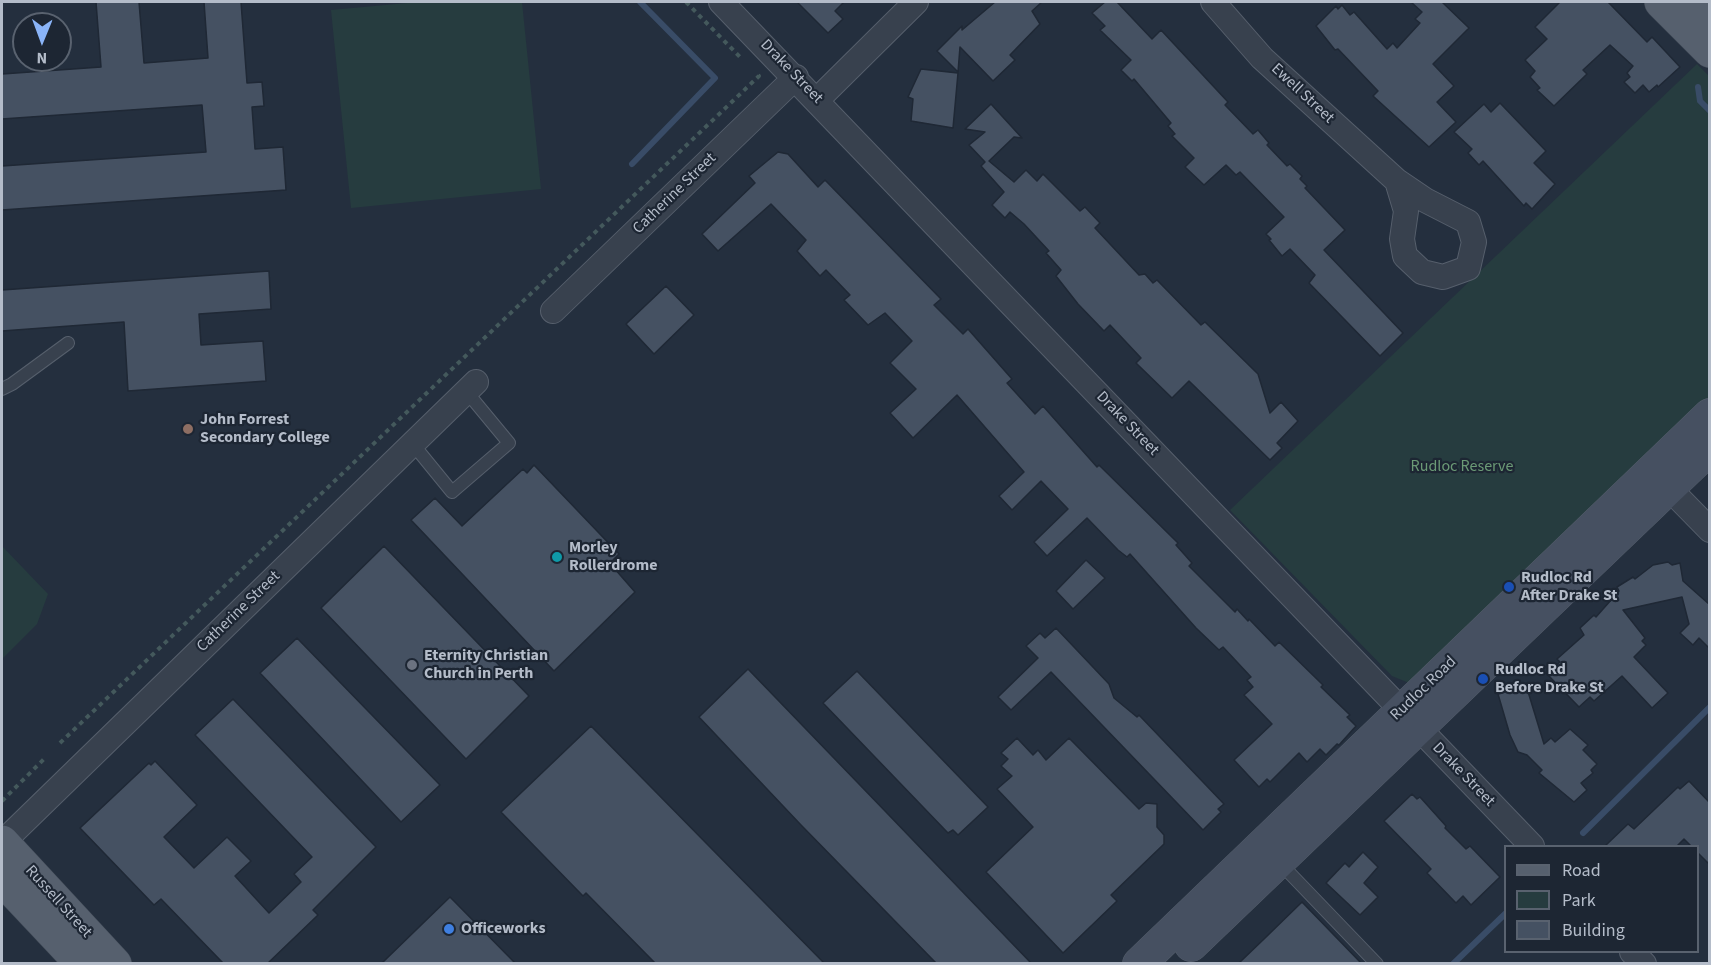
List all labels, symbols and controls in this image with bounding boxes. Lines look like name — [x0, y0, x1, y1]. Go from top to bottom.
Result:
north arrow — [12, 12, 72, 72]
street label: Drake Street — [756, 36, 826, 108]
text: N — [36, 47, 47, 69]
street label: Ewell Street — [1266, 60, 1338, 128]
street label: Catherine Street — [629, 149, 721, 239]
street label: Drake Street — [1092, 388, 1162, 460]
place label: John Forrest Secondary College — [200, 410, 330, 448]
marker: John Forrest Secondary College — [181, 422, 195, 436]
park label: Rudloc Reserve — [1411, 457, 1513, 477]
place label: Morley Rollerdrome — [569, 538, 657, 576]
marker: Morley Rollerdrome — [550, 550, 564, 564]
street label: Catherine Street — [193, 567, 285, 657]
place label: Rudloc Rd After Drake St — [1521, 568, 1617, 606]
marker: Rudloc Rd After Drake St — [1502, 580, 1516, 594]
place label: Eternity Christian Church in Perth — [424, 646, 548, 684]
street label: Rudloc Road — [1387, 653, 1461, 725]
marker: Eternity Christian Church in Perth — [405, 658, 419, 672]
place label: Rudloc Rd Before Drake St — [1495, 660, 1604, 698]
marker: Rudloc Rd Before Drake St — [1476, 672, 1490, 686]
street label: Drake Street — [1428, 739, 1498, 811]
legend — [1504, 845, 1699, 953]
text: Road — [1562, 858, 1601, 883]
street label: Russell Street — [21, 862, 95, 942]
text: Park — [1562, 888, 1596, 913]
text: Building — [1562, 918, 1625, 943]
place label: Officeworks — [461, 919, 546, 939]
marker: Officeworks — [442, 922, 456, 936]

